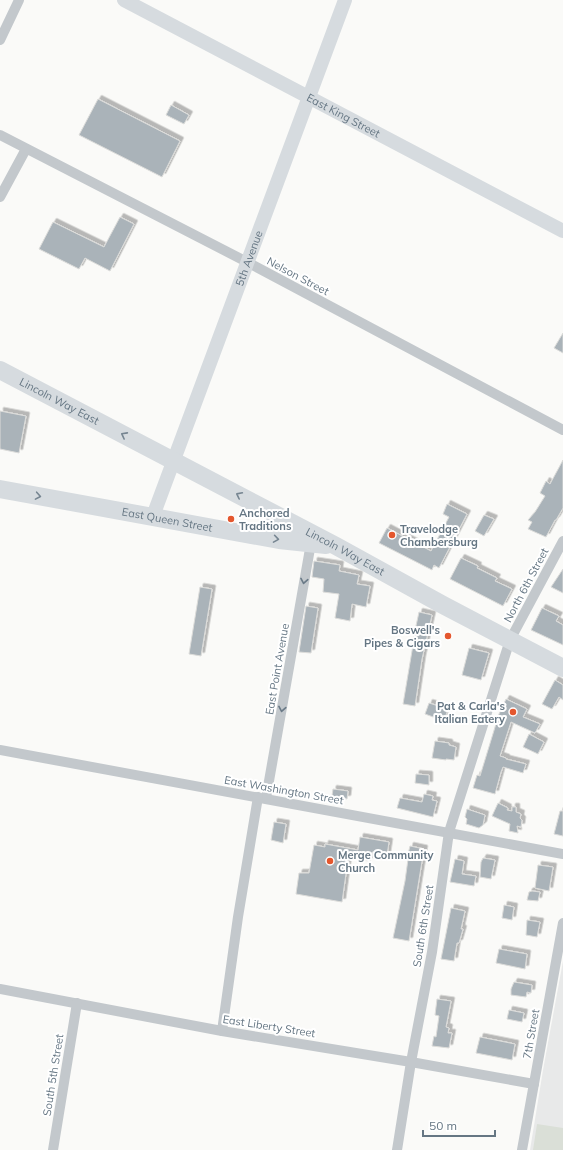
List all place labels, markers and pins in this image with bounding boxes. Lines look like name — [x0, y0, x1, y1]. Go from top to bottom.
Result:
place label: Anchored Traditions — [239, 506, 292, 533]
marker: Anchored Traditions — [226, 514, 236, 524]
place label: Travelodge Chambersburg — [400, 522, 478, 549]
marker: Travelodge Chambersburg — [387, 530, 397, 540]
place label: Boswell's Pipes & Cigars — [364, 623, 440, 650]
marker: Boswell's Pipes & Cigars — [443, 631, 453, 641]
place label: Pat & Carla's Italian Eatery — [435, 699, 505, 726]
marker: Pat & Carla's Italian Eatery — [508, 707, 518, 717]
place label: Merge Community Church — [338, 848, 433, 875]
marker: Merge Community Church — [325, 856, 335, 866]

